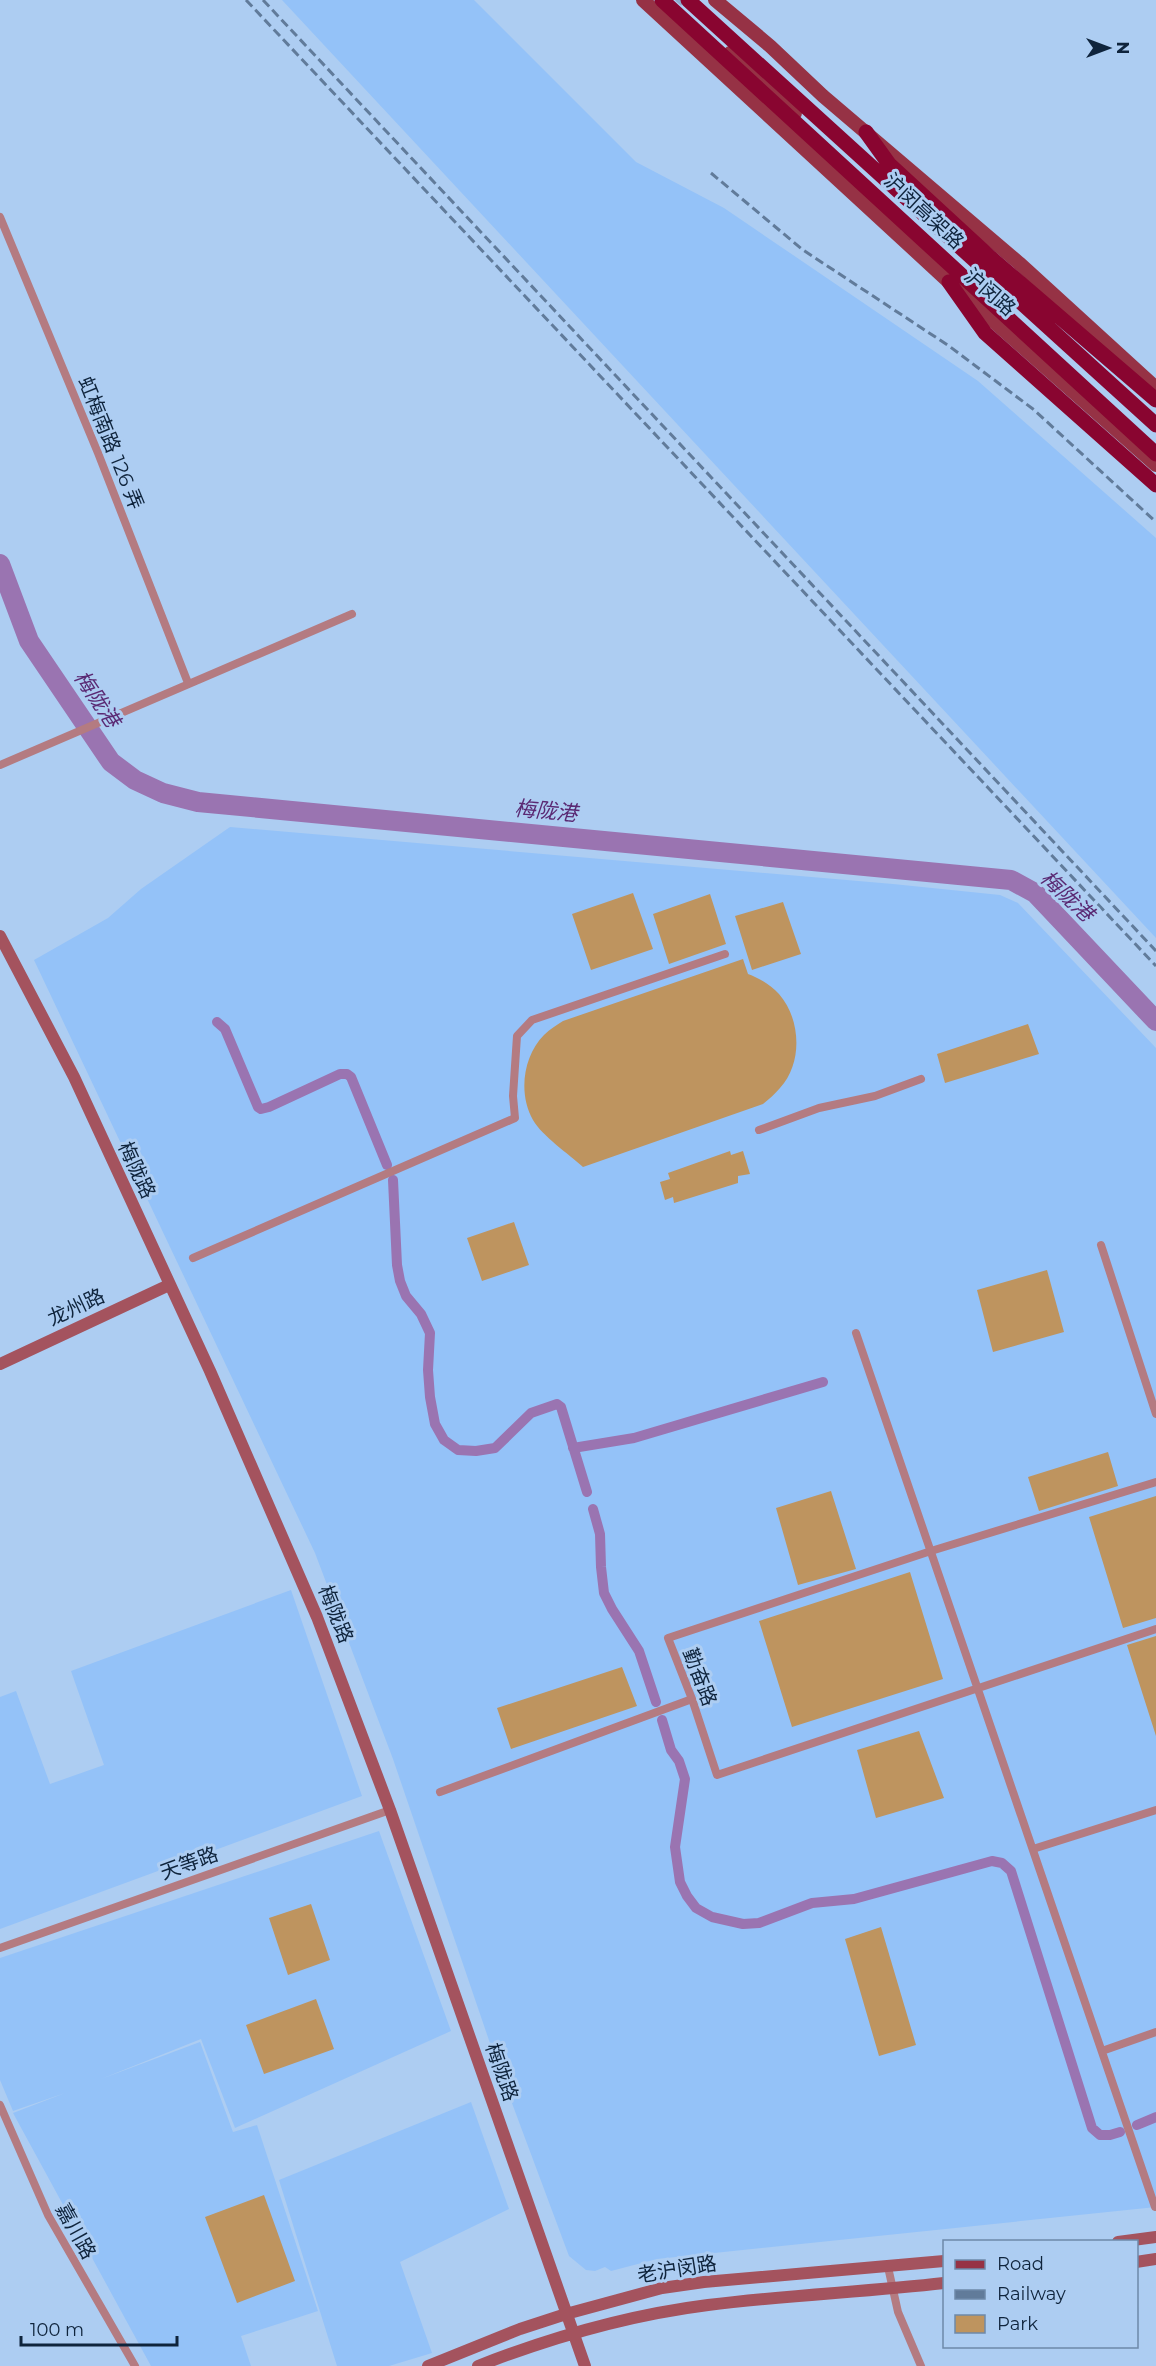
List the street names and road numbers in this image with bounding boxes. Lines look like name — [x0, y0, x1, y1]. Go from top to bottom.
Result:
street label: 沪闵高架路 — [879, 168, 969, 254]
street label: 沪闵路 — [959, 263, 1021, 321]
street label: 虹梅南路 126 弄 — [73, 373, 149, 513]
street label: 梅陇路 — [113, 1138, 161, 1202]
street label: 龙州路 — [44, 1283, 108, 1331]
street label: 梅陇路 — [314, 1582, 358, 1646]
street label: 勤奋路 — [678, 1645, 722, 1709]
street label: 天等路 — [157, 1841, 221, 1885]
street label: 梅陇路 — [481, 2040, 523, 2104]
street label: 嘉川路 — [51, 2199, 101, 2263]
street label: 老沪闵路 — [636, 2251, 718, 2287]

